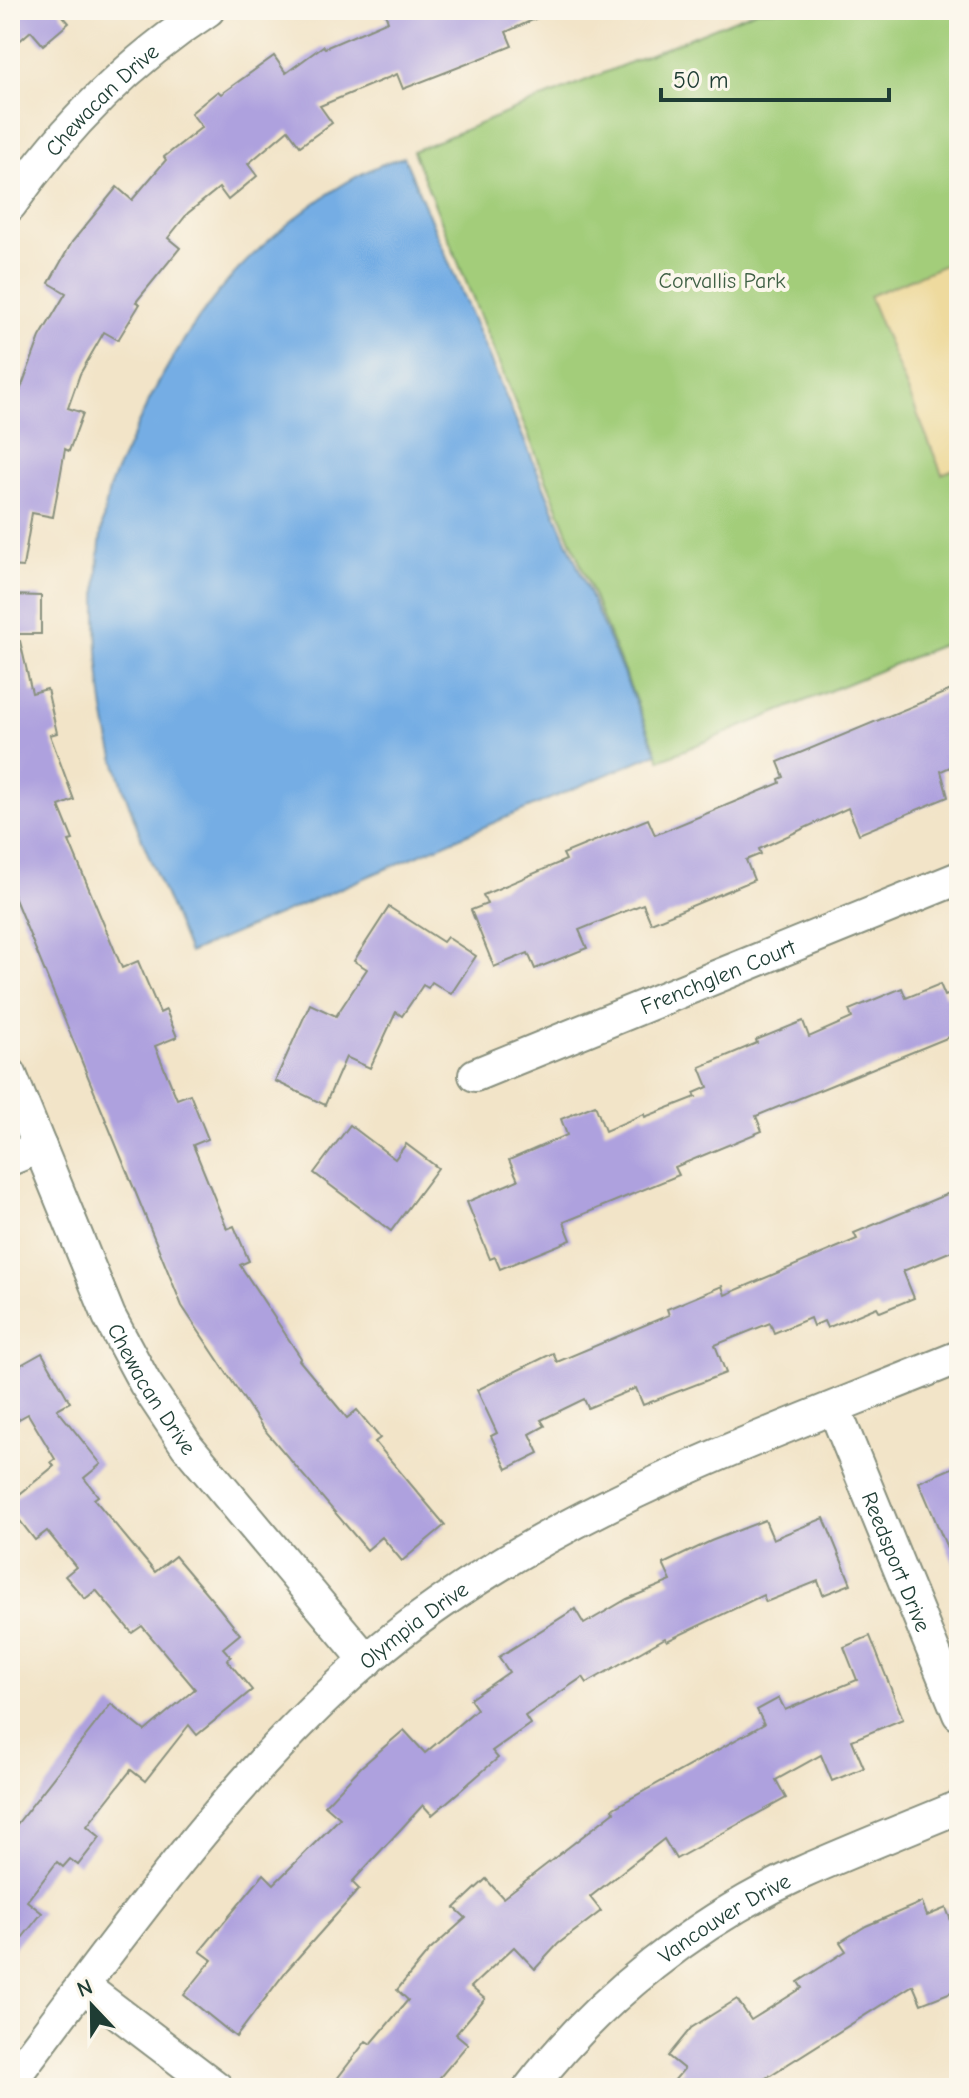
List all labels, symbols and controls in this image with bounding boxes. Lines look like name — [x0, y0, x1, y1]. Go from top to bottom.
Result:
street label: Chewacan Drive — [40, 39, 164, 162]
scale bar — [661, 52, 889, 102]
text: 50 m — [673, 66, 729, 94]
park label: Corvallis Park — [658, 268, 786, 294]
street label: Frenchglen Court — [637, 934, 800, 1020]
street label: Chewacan Drive — [101, 1319, 201, 1461]
street label: Reedsport Drive — [856, 1488, 936, 1636]
street label: Olympia Drive — [354, 1576, 473, 1675]
street label: Vancouver Drive — [653, 1868, 795, 1969]
north arrow — [52, 1966, 132, 2046]
text: N — [73, 1974, 96, 2003]

